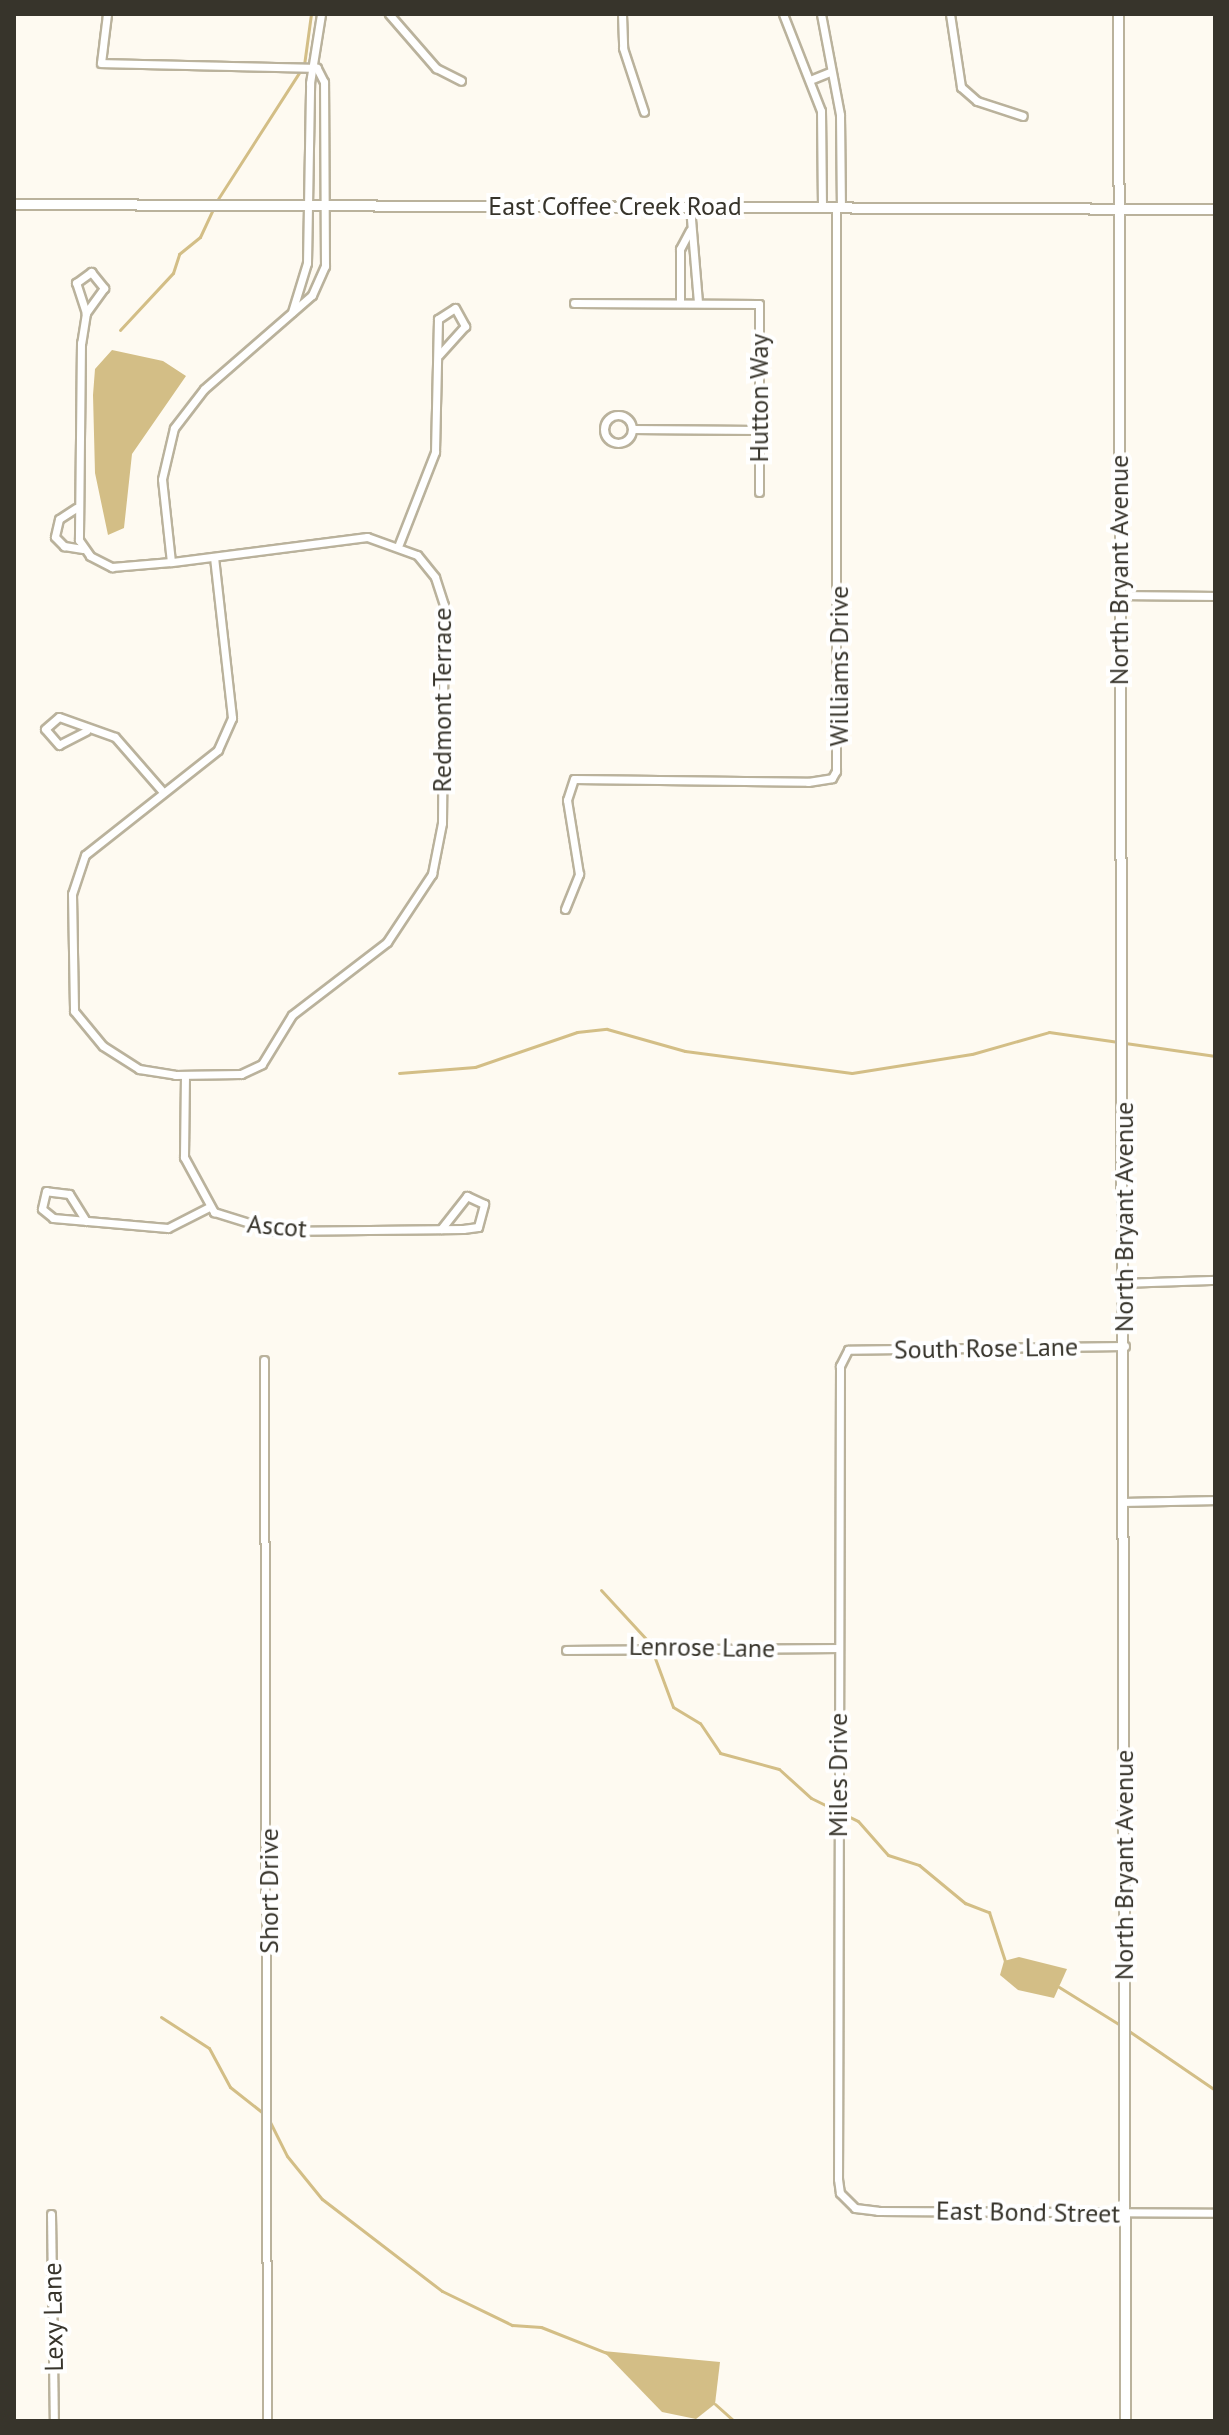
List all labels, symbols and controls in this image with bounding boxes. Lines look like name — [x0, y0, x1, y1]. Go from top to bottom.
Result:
street label: East Coffee Creek Road — [488, 190, 742, 222]
street label: Hutton Way — [743, 333, 775, 463]
street label: North Bryant Avenue — [1103, 454, 1135, 686]
street label: Williams Drive — [823, 586, 855, 746]
street label: Redmont Terrace — [426, 607, 458, 793]
street label: North Bryant Avenue — [1108, 1101, 1140, 1333]
street label: Ascot — [246, 1208, 308, 1244]
street label: South Rose Lane — [894, 1331, 1078, 1365]
street label: Lenrose Lane — [629, 1630, 775, 1664]
street label: Miles Drive — [822, 1713, 854, 1837]
street label: North Bryant Avenue — [1108, 1749, 1140, 1981]
street label: Short Drive — [253, 1828, 285, 1954]
street label: East Bond Street — [936, 2195, 1120, 2229]
street label: Lexy Lane — [36, 2262, 70, 2372]

